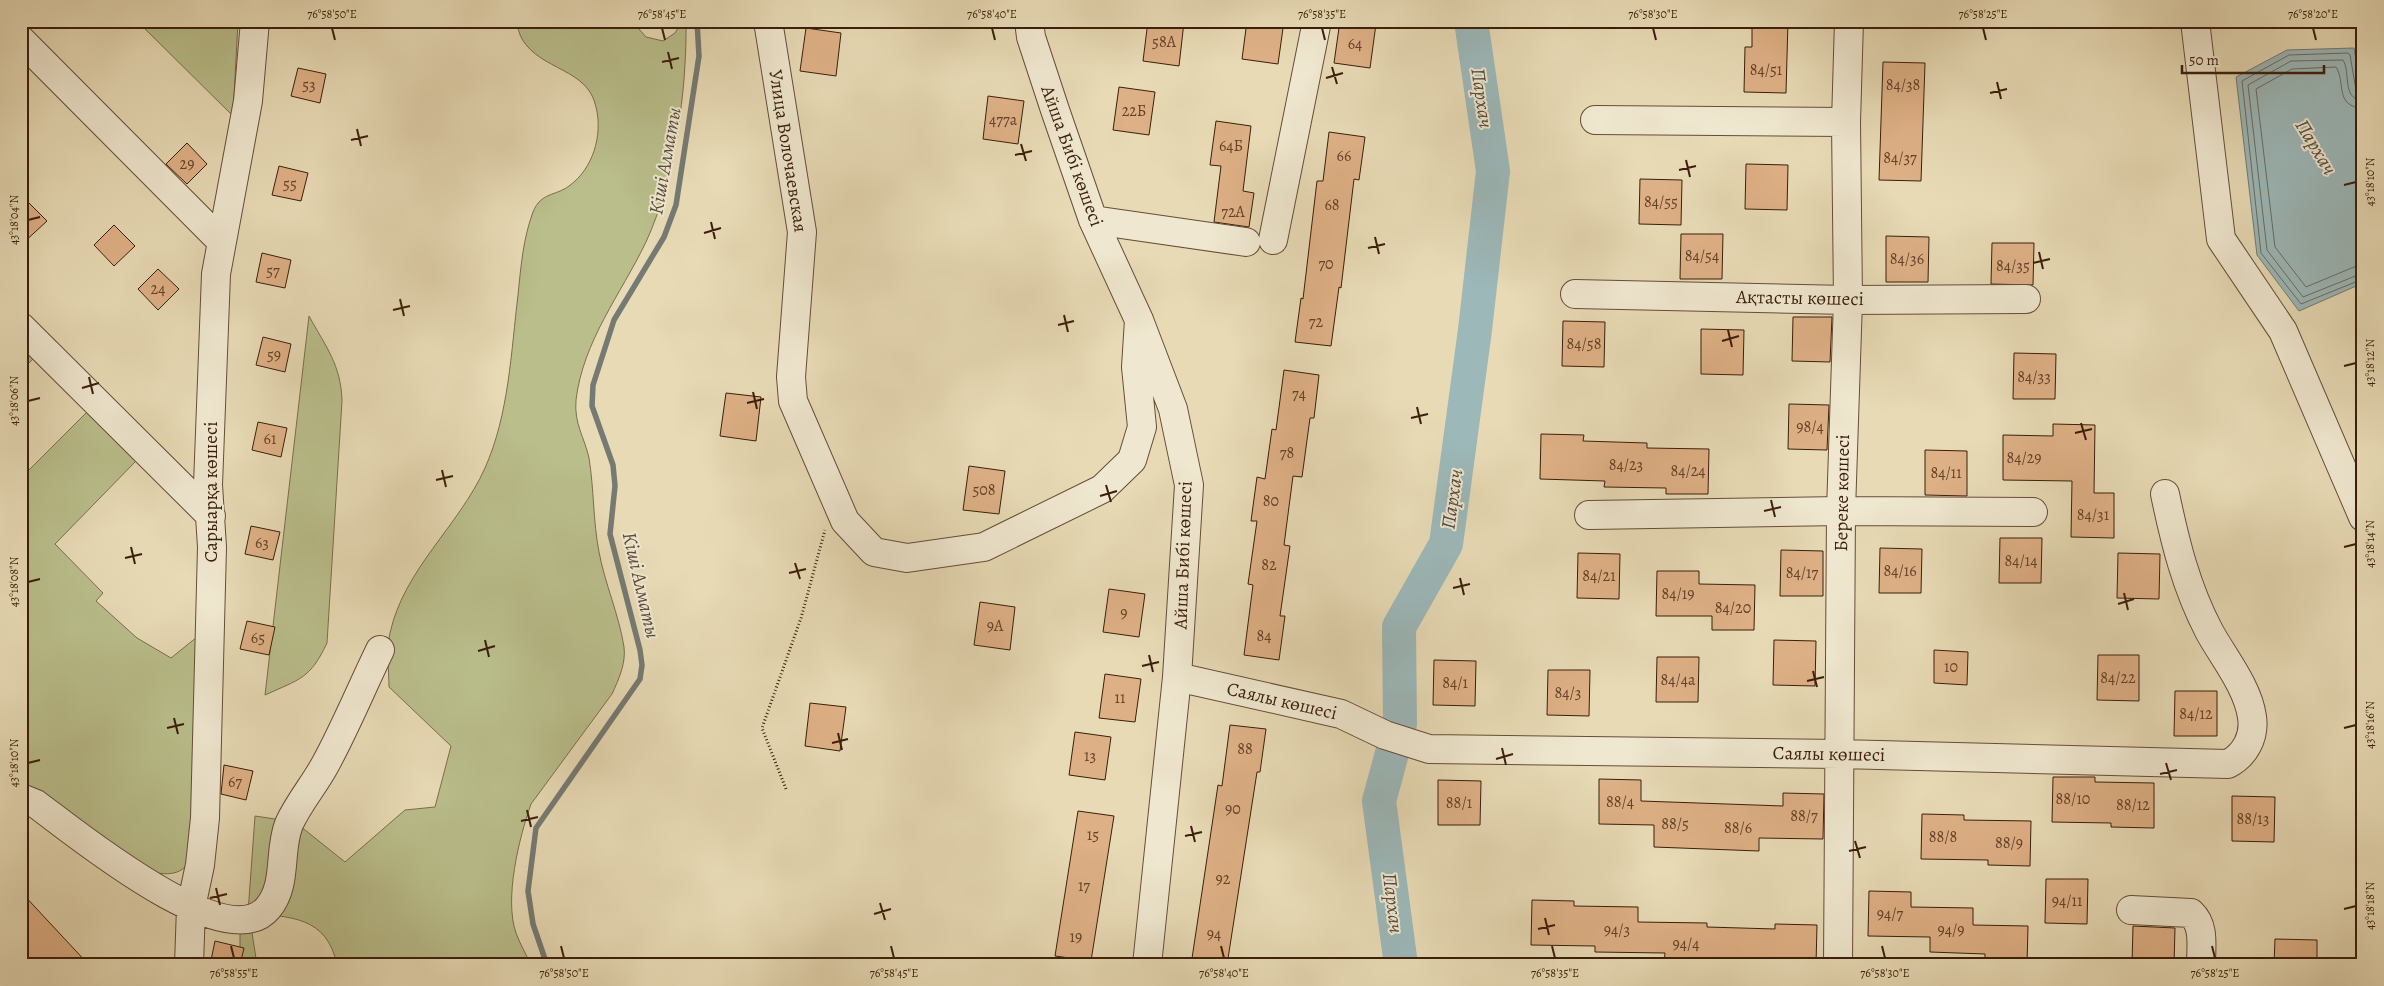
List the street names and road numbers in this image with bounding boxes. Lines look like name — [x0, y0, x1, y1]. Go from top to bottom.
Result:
street label: Улица Волочаевская — [762, 68, 814, 234]
street label: Айша Бибі көшесі — [1034, 81, 1110, 230]
street label: Ақтасты көшесі — [1735, 284, 1864, 312]
street label: Сарыарқа көшесі — [198, 421, 224, 563]
street label: Береке көшесі — [1828, 434, 1856, 552]
street label: Айша Бибі көшесі — [1167, 480, 1199, 631]
street label: Саялы көшесі — [1224, 676, 1340, 726]
street label: Саялы көшесі — [1772, 740, 1886, 768]

